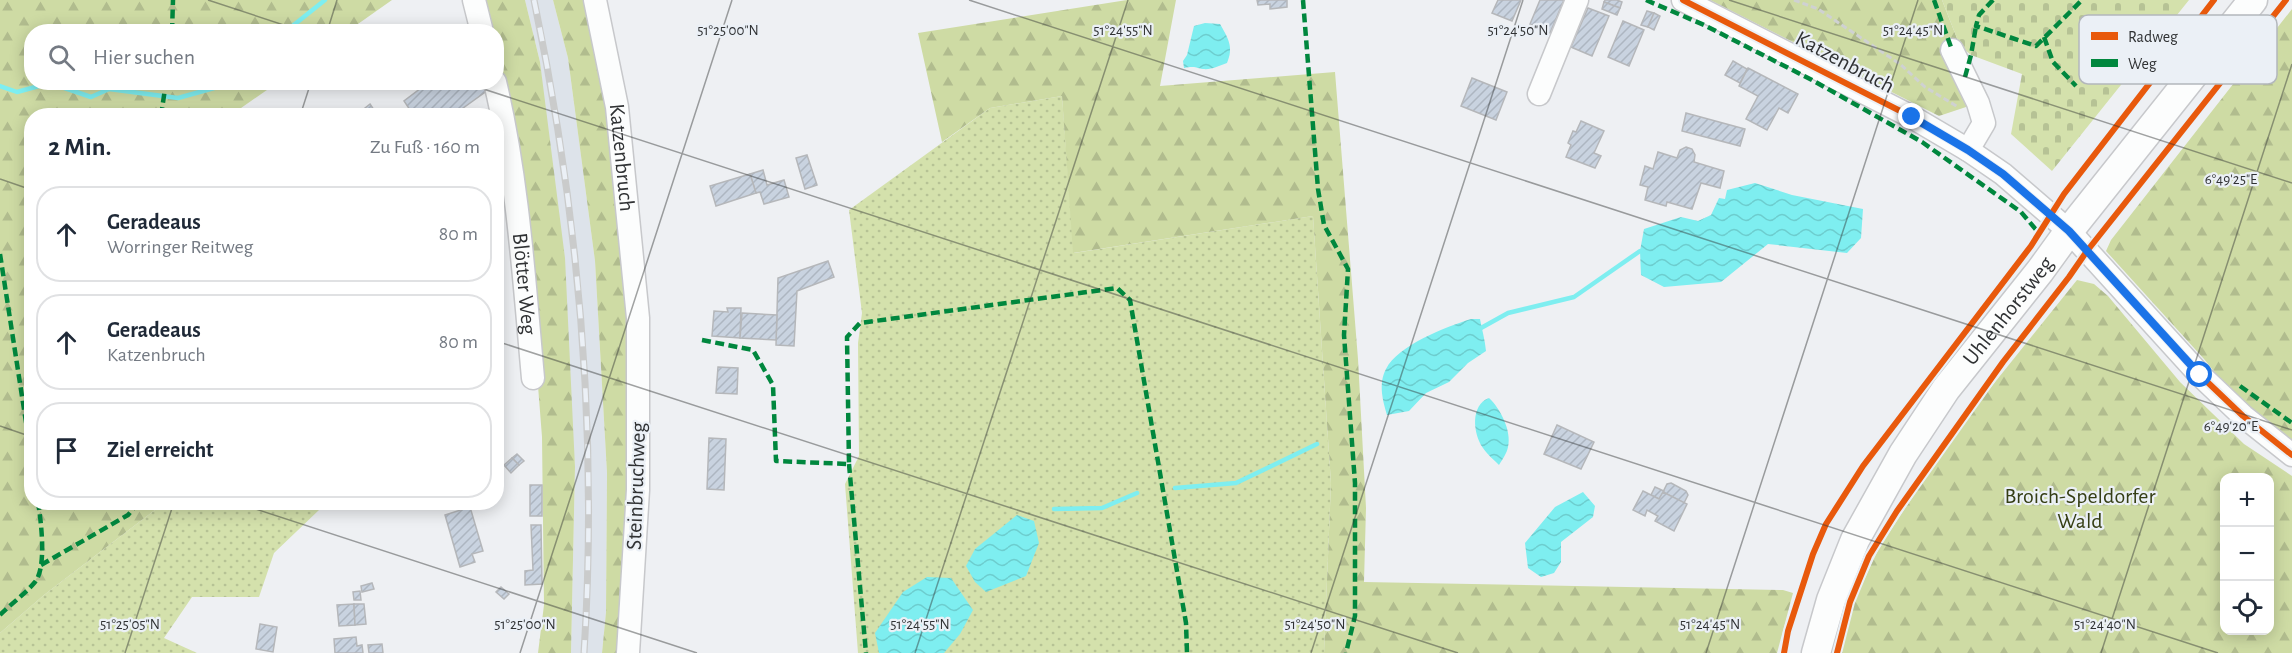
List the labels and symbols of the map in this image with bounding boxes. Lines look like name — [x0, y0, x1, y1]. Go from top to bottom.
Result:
legend — [2079, 15, 2277, 84]
text: 51°25'00"N — [697, 23, 759, 38]
text: 51°24'55"N — [1093, 23, 1153, 38]
text: 51°24'50"N — [1488, 23, 1549, 38]
text: 51°24'45"N — [1883, 23, 1943, 38]
street label: Katzenbruch — [1792, 27, 1898, 97]
text: Radweg — [2128, 29, 2178, 45]
text: Weg — [2128, 56, 2157, 72]
street label: Katzenbruch — [606, 102, 638, 213]
route end — [1898, 103, 1924, 129]
text: 6°49'25"E — [2205, 172, 2257, 187]
street label: Blötter Weg — [509, 232, 540, 336]
street label: Uhlenhorstweg — [1959, 252, 2058, 369]
route start — [2186, 361, 2212, 387]
text: 6°49'20"E — [2204, 419, 2258, 434]
street label: Steinbruchweg — [623, 421, 649, 550]
park label: Broich-Speldorfer Wald — [2004, 485, 2156, 532]
text: 51°25'05"N — [100, 617, 160, 632]
text: 51°25'00"N — [494, 617, 556, 632]
text: 51°24'55"N — [890, 617, 950, 632]
text: 51°24'50"N — [1285, 617, 1346, 632]
text: 51°24'45"N — [1680, 617, 1740, 632]
text: 51°24'40"N — [2074, 617, 2136, 632]

